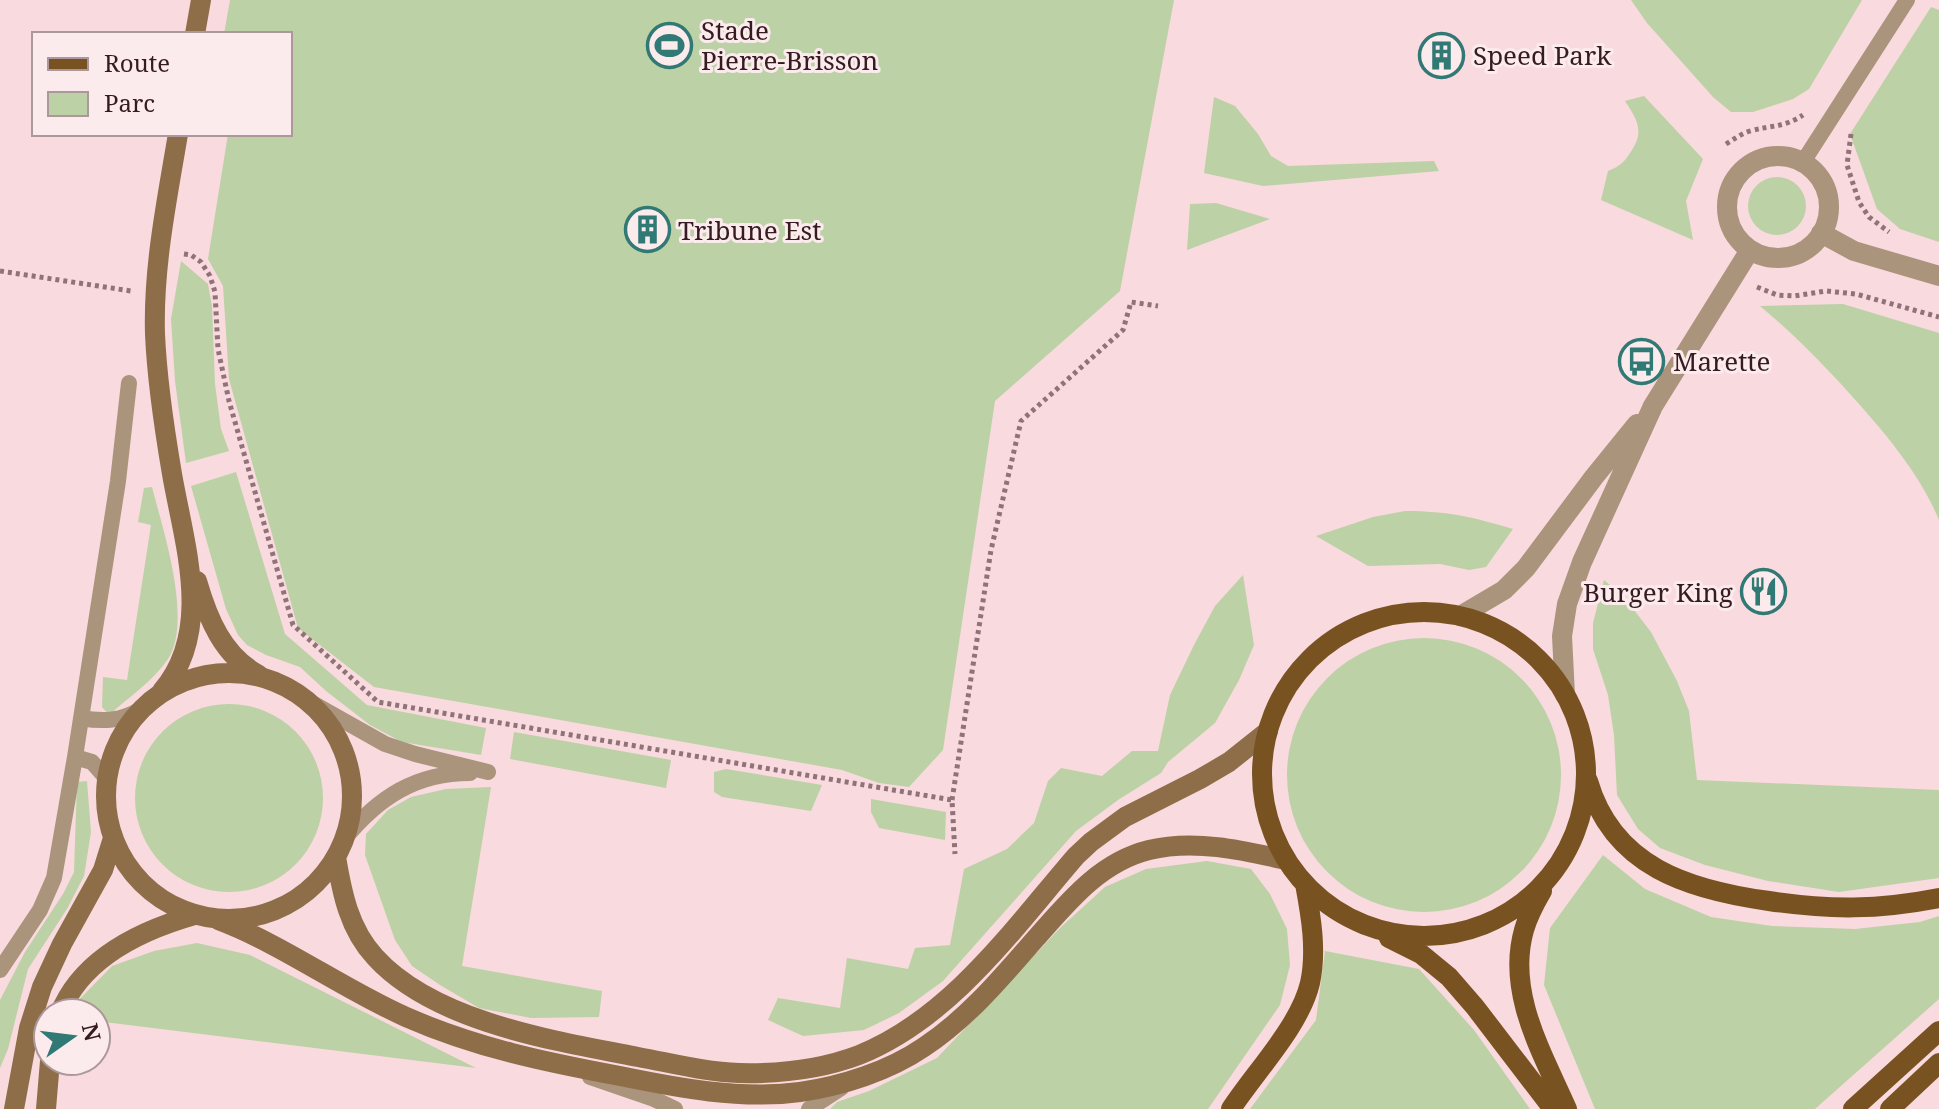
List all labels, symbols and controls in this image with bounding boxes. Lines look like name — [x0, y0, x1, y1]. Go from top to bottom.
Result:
place label: Stade Pierre-Brisson — [701, 12, 878, 78]
sports icon: Stade Pierre-Brisson — [646, 21, 694, 69]
building icon: Speed Park — [1418, 31, 1466, 79]
legend — [32, 32, 292, 136]
place label: Speed Park — [1473, 37, 1612, 73]
text: Route — [104, 46, 170, 79]
text: Parc — [104, 86, 155, 119]
building icon: Tribune Est — [623, 206, 671, 254]
place label: Tribune Est — [678, 212, 822, 248]
bus stop icon: Marette — [1618, 337, 1666, 385]
place label: Marette — [1673, 343, 1770, 379]
restaurant icon: Burger King — [1740, 568, 1788, 616]
place label: Burger King — [1583, 574, 1733, 610]
north arrow — [32, 997, 112, 1077]
text: N — [76, 1020, 109, 1044]

